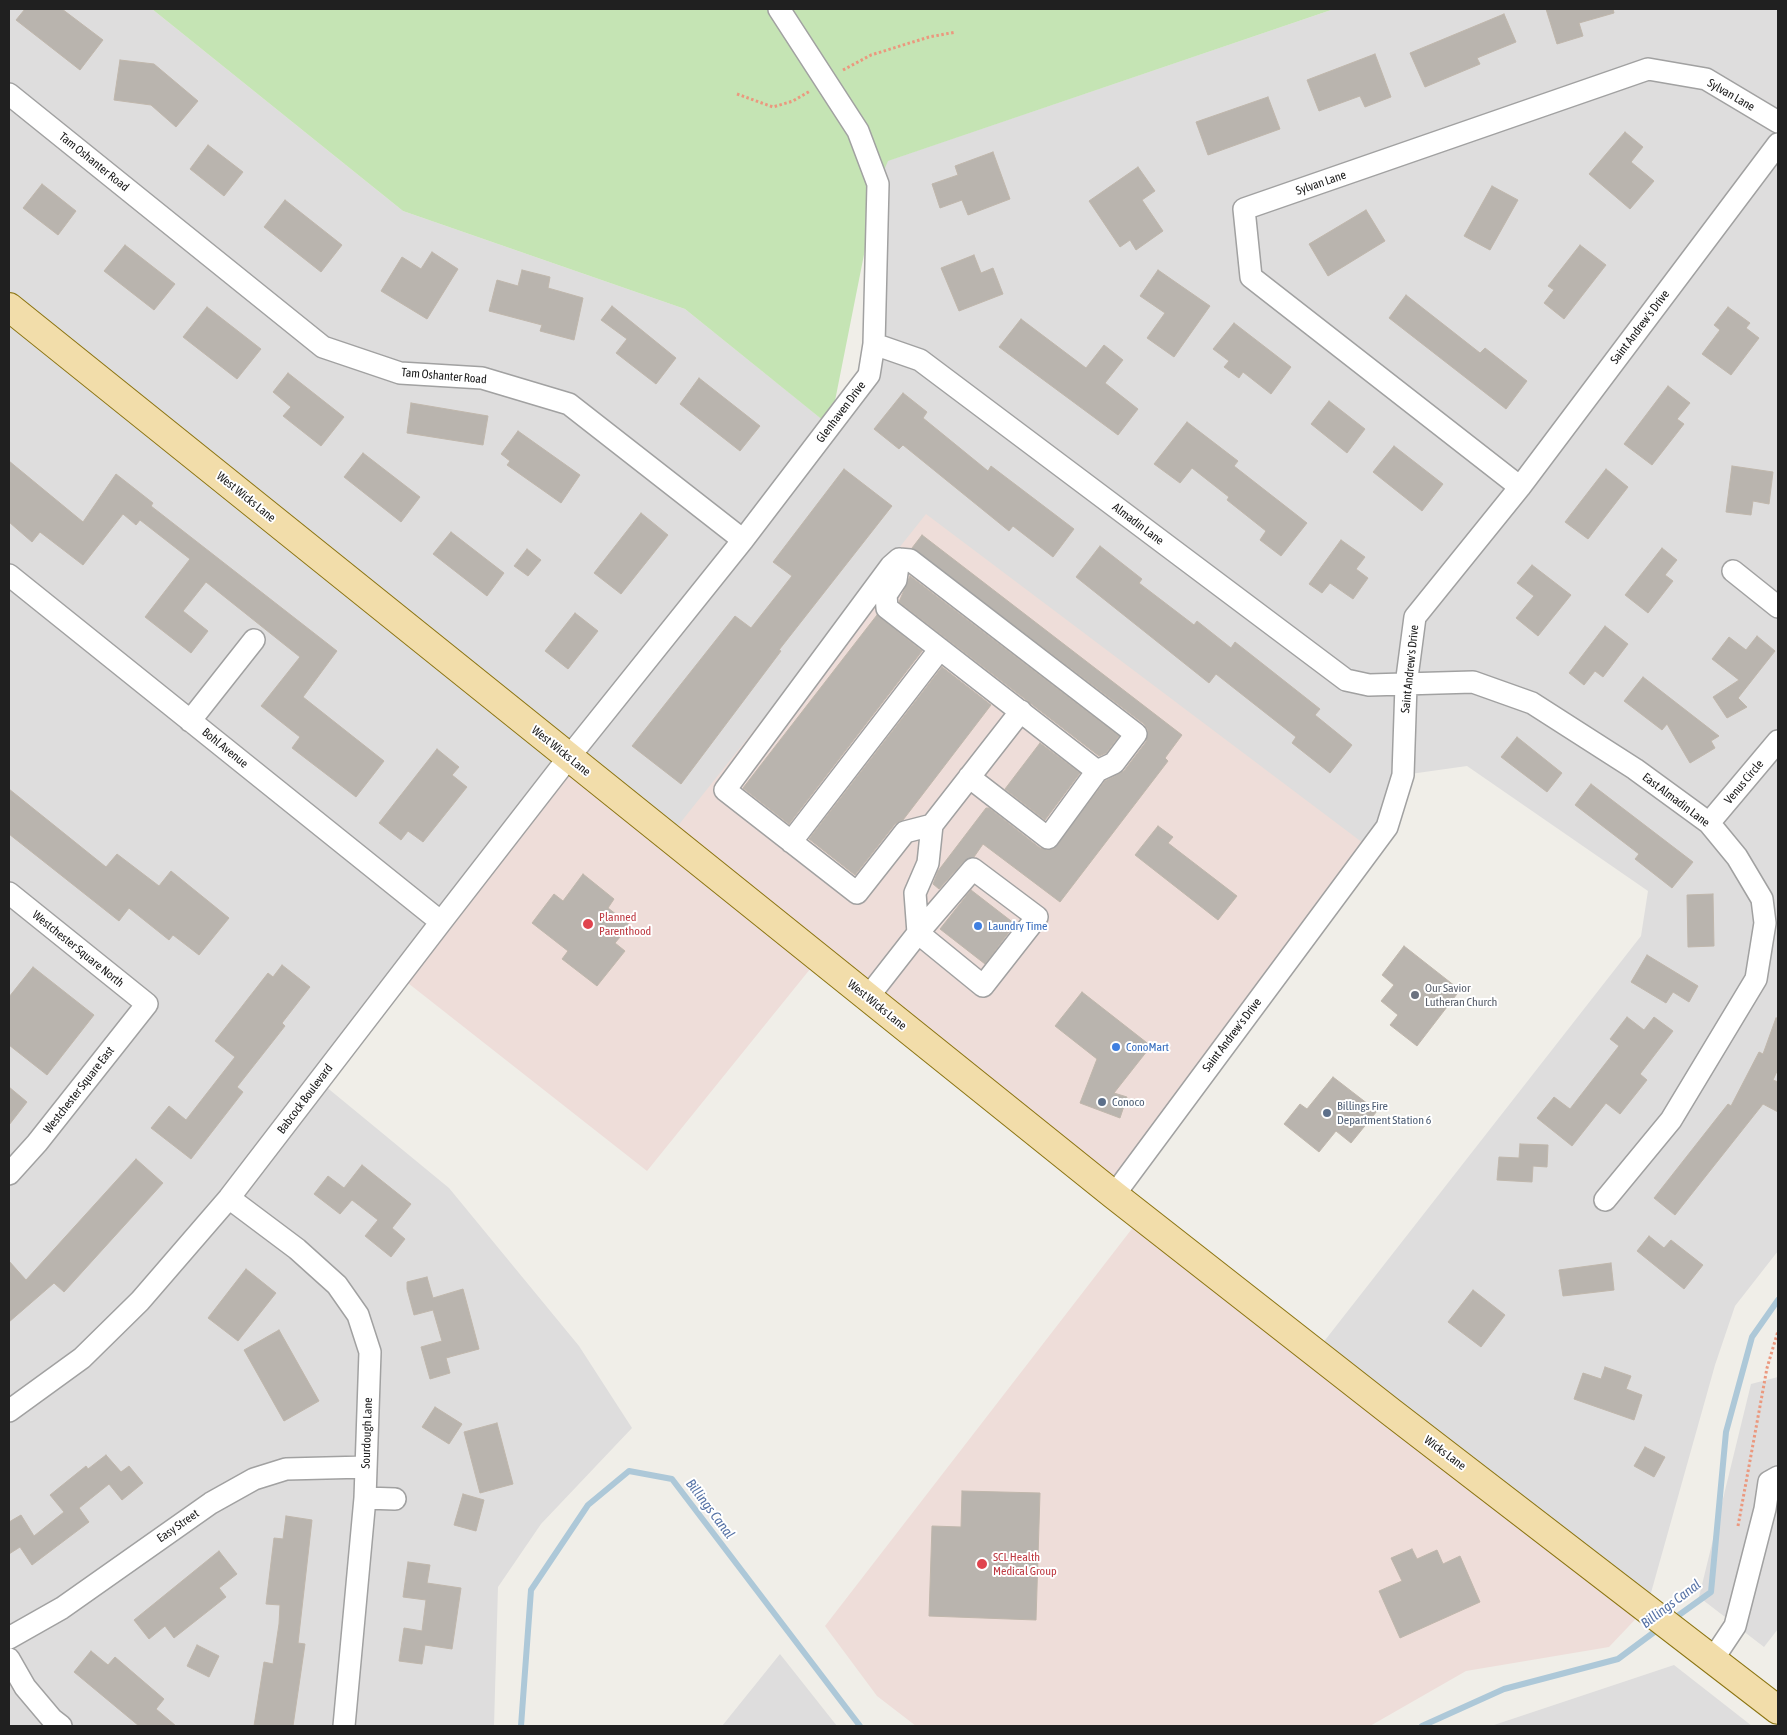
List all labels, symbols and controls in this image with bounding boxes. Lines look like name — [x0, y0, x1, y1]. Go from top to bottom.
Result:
street label: Sylvan Lane — [1705, 76, 1757, 114]
street label: Tam Oshanter Road — [56, 129, 132, 195]
street label: Sylvan Lane — [1294, 168, 1348, 198]
street label: Saint Andrew's Drive — [1608, 287, 1672, 367]
street label: Tam Oshanter Road — [401, 365, 487, 387]
street label: Glenhaven Drive — [813, 378, 869, 446]
street label: West Wicks Lane — [214, 469, 278, 525]
street label: Almadin Lane — [1109, 500, 1167, 548]
street label: Saint Andrew's Drive — [1398, 624, 1422, 714]
street label: West Wicks Lane — [529, 723, 593, 779]
street label: Bohl Avenue — [199, 725, 251, 771]
street label: Venus Circle — [1721, 757, 1767, 807]
street label: East Almadin Lane — [1639, 770, 1713, 830]
street label: Westchester Square North — [29, 908, 127, 990]
place label: Planned Parenthood — [599, 910, 651, 938]
marker: Planned Parenthood — [581, 917, 595, 931]
place label: Laundry Time — [988, 919, 1048, 933]
marker: Laundry Time — [972, 920, 984, 932]
street label: West Wicks Lane — [845, 977, 909, 1033]
place label: Our Savior Lutheran Church — [1425, 981, 1497, 1009]
marker: Our Savior Lutheran Church — [1409, 989, 1421, 1001]
street label: Saint Andrew's Drive — [1200, 995, 1264, 1075]
place label: ConoMart — [1126, 1040, 1169, 1054]
marker: ConoMart — [1110, 1041, 1122, 1053]
street label: Westchester Square East — [41, 1044, 117, 1136]
street label: Babcock Boulevard — [274, 1061, 336, 1137]
place label: Conoco — [1112, 1095, 1145, 1109]
marker: Conoco — [1096, 1096, 1108, 1108]
place label: Billings Fire Department Station 6 — [1337, 1099, 1431, 1127]
marker: Billings Fire Department Station 6 — [1321, 1107, 1333, 1119]
street label: Sourdough Lane — [359, 1397, 375, 1469]
street label: Wicks Lane — [1421, 1433, 1469, 1473]
water label: Billings Canal — [682, 1476, 738, 1542]
street label: Easy Street — [154, 1506, 202, 1546]
place label: SCL Health Medical Group — [993, 1550, 1057, 1578]
marker: SCL Health Medical Group — [975, 1557, 989, 1571]
water label: Billings Canal — [1638, 1576, 1704, 1632]

